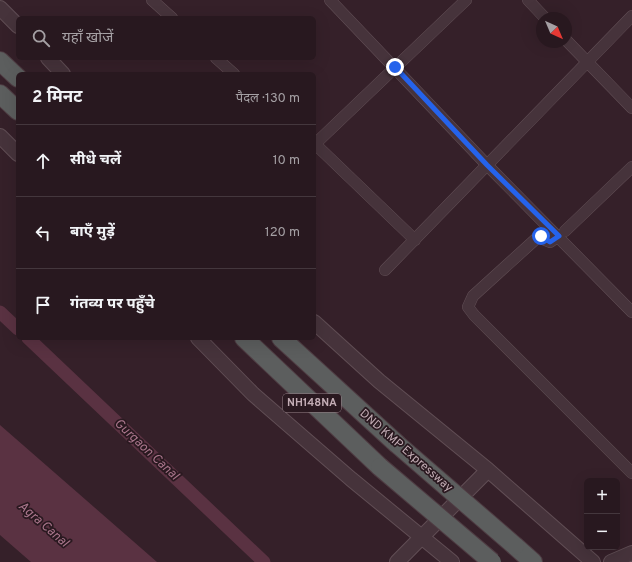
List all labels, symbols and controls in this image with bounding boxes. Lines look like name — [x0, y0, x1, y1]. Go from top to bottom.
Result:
north arrow — [536, 12, 572, 48]
search box — [16, 16, 316, 60]
icon: search — [30, 27, 52, 49]
text: यहाँ खोजें — [62, 29, 113, 48]
route end — [386, 58, 404, 76]
text: 2 मिनट — [32, 87, 82, 109]
text: पैदल · 130 m — [236, 91, 300, 107]
icon: ahead — [32, 150, 54, 172]
text: सीधे चलें — [70, 151, 121, 170]
text: 10 m — [273, 153, 300, 169]
icon: left — [32, 222, 54, 244]
text: बाएँ मुड़ें — [70, 223, 115, 242]
text: 120 m — [265, 225, 300, 241]
route start — [532, 227, 550, 245]
icon: arrive — [32, 294, 54, 316]
text: गंतव्य पर पहुँचे — [70, 295, 155, 314]
road number: NH148NA — [283, 394, 341, 412]
street label: DND KMP Expressway — [356, 406, 456, 496]
water label: Gurgaon Canal — [110, 416, 182, 485]
map controls — [584, 478, 620, 550]
button: + — [584, 478, 620, 514]
water label: Agra Canal — [14, 499, 72, 552]
button: − — [584, 514, 620, 550]

